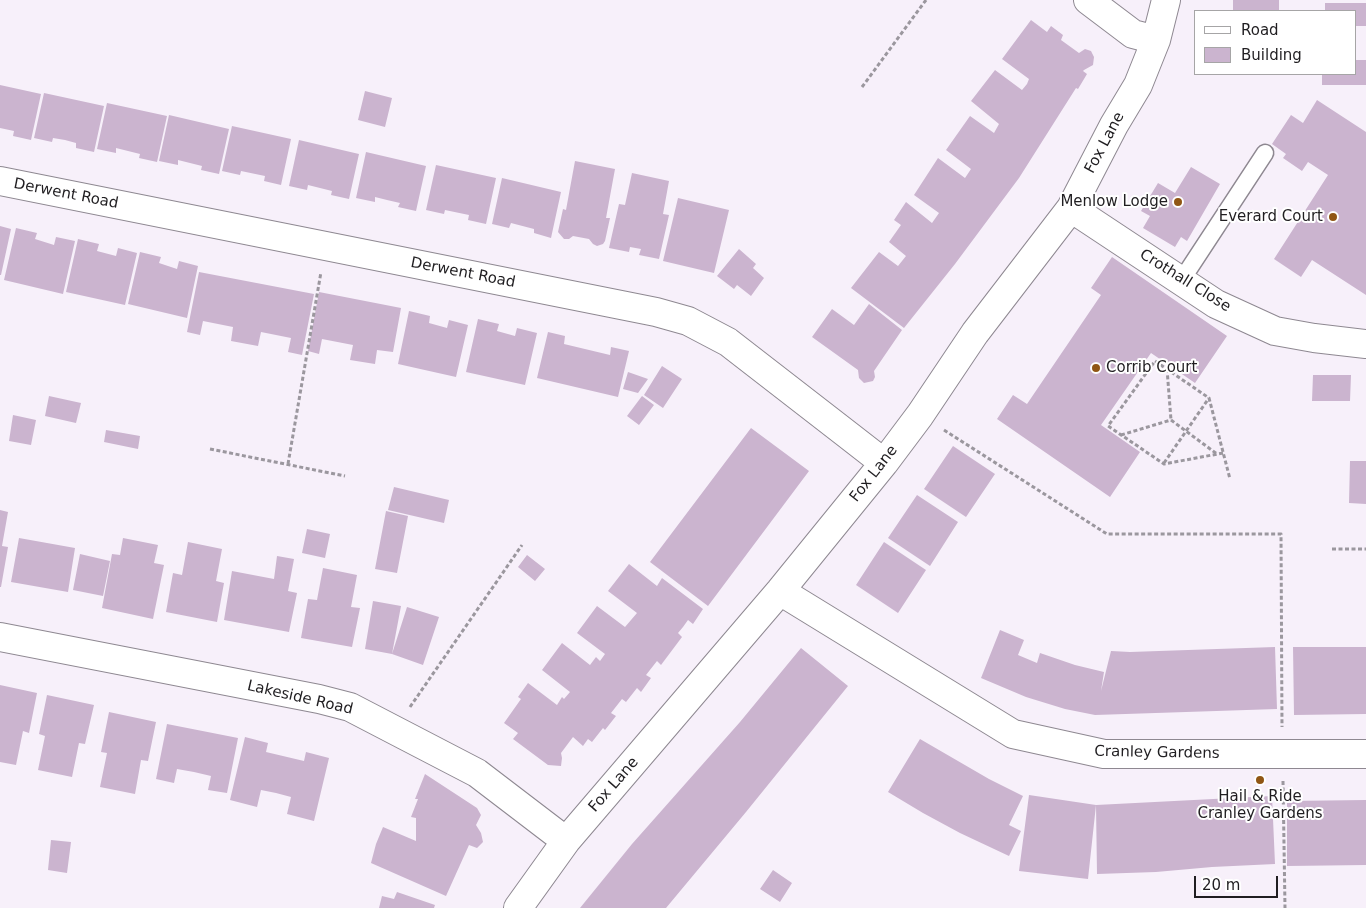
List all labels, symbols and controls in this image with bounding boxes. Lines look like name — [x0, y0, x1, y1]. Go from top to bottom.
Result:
legend — [1194, 10, 1356, 75]
text: Road — [1241, 21, 1279, 39]
text: Building — [1241, 46, 1302, 64]
street label: Fox Lane — [1081, 109, 1129, 177]
street label: Derwent Road — [12, 175, 120, 213]
place label: Menlow Lodge — [1060, 193, 1168, 211]
marker: Menlow Lodge — [1172, 196, 1184, 208]
place label: Everard Court — [1219, 208, 1323, 226]
marker: Everard Court — [1327, 211, 1339, 223]
street label: Crothall Close — [1136, 246, 1234, 316]
street label: Derwent Road — [409, 254, 517, 292]
place label: Corrib Court — [1106, 359, 1197, 377]
marker: Corrib Court — [1090, 362, 1102, 374]
street label: Fox Lane — [846, 442, 902, 506]
street label: Lakeside Road — [245, 677, 355, 719]
street label: Cranley Gardens — [1094, 743, 1220, 763]
street label: Fox Lane — [585, 754, 643, 816]
marker: Hail & Ride Cranley Gardens — [1254, 774, 1266, 786]
place label: Hail & Ride Cranley Gardens — [1197, 788, 1323, 823]
scale bar — [1196, 866, 1280, 898]
text: 20 m — [1202, 876, 1240, 894]

